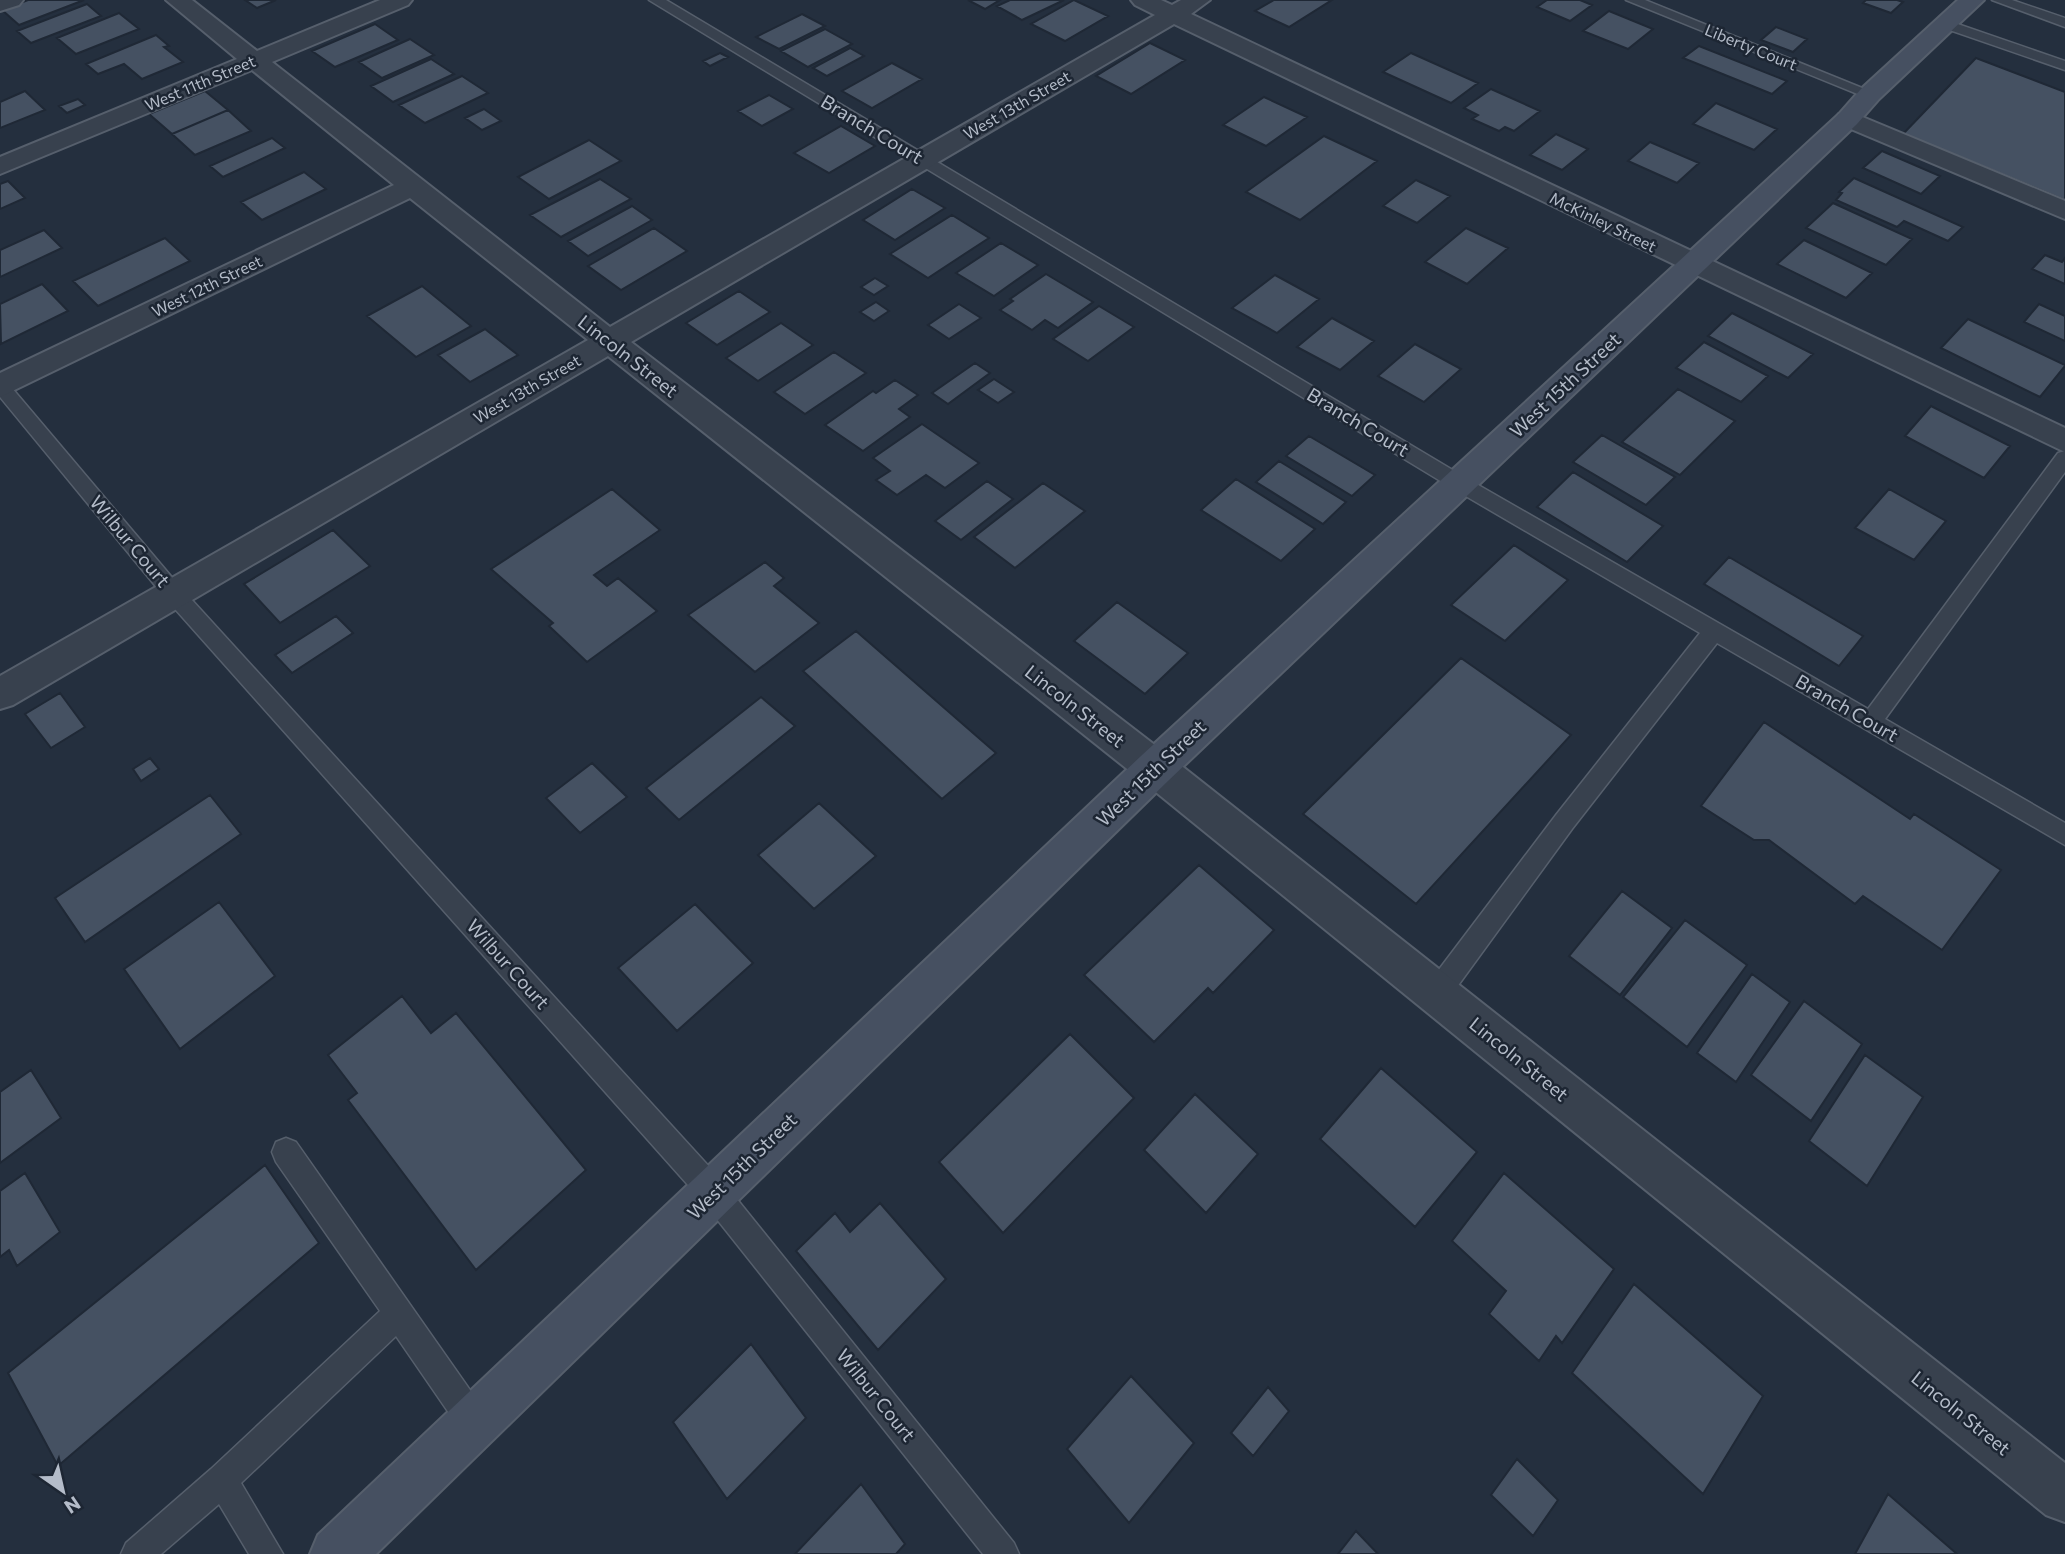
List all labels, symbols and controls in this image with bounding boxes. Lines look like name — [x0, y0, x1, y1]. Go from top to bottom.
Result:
street label: Liberty Court — [1702, 19, 1801, 74]
street label: West 11th Street — [142, 51, 258, 114]
street label: West 13th Street — [960, 66, 1074, 143]
street label: Branch Court — [817, 89, 928, 168]
street label: McKinley Street — [1547, 188, 1660, 256]
street label: West 12th Street — [149, 250, 265, 320]
street label: Lincoln Street — [574, 309, 683, 402]
street label: West 15th Street — [1504, 327, 1625, 442]
street label: West 13th Street — [470, 350, 584, 427]
street label: Branch Court — [1303, 382, 1414, 461]
street label: Wilbur Court — [85, 490, 175, 591]
street label: Lincoln Street — [1021, 659, 1130, 752]
street label: Branch Court — [1792, 669, 1903, 746]
street label: West 15th Street — [1091, 715, 1210, 831]
street label: Wilbur Court — [462, 914, 555, 1013]
street label: Lincoln Street — [1465, 1012, 1574, 1106]
street label: West 15th Street — [682, 1108, 801, 1224]
street label: Wilbur Court — [832, 1344, 921, 1446]
street label: Lincoln Street — [1907, 1366, 2016, 1460]
north arrow — [28, 1456, 98, 1526]
text: N — [60, 1492, 85, 1519]

